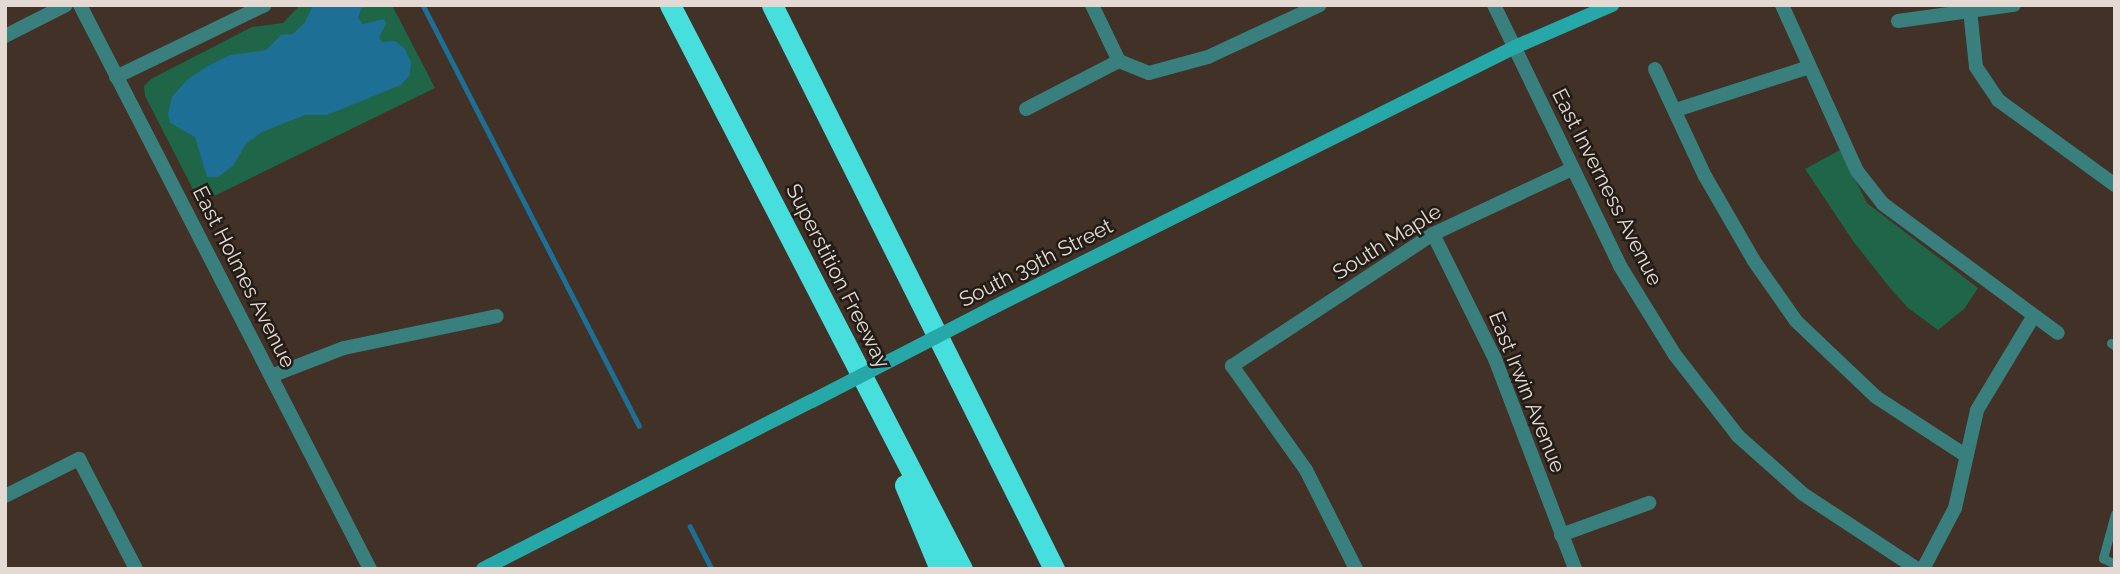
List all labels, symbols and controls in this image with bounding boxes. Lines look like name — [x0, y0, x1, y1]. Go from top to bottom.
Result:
street label: East Inverness Avenue — [1546, 84, 1668, 290]
street label: Superstition Freeway — [781, 180, 895, 372]
street label: East Holmes Avenue — [187, 182, 301, 372]
street label: South Maple — [1328, 199, 1446, 285]
street label: South 39th Street — [955, 213, 1117, 313]
street label: East Irwin Avenue — [1483, 307, 1571, 477]

